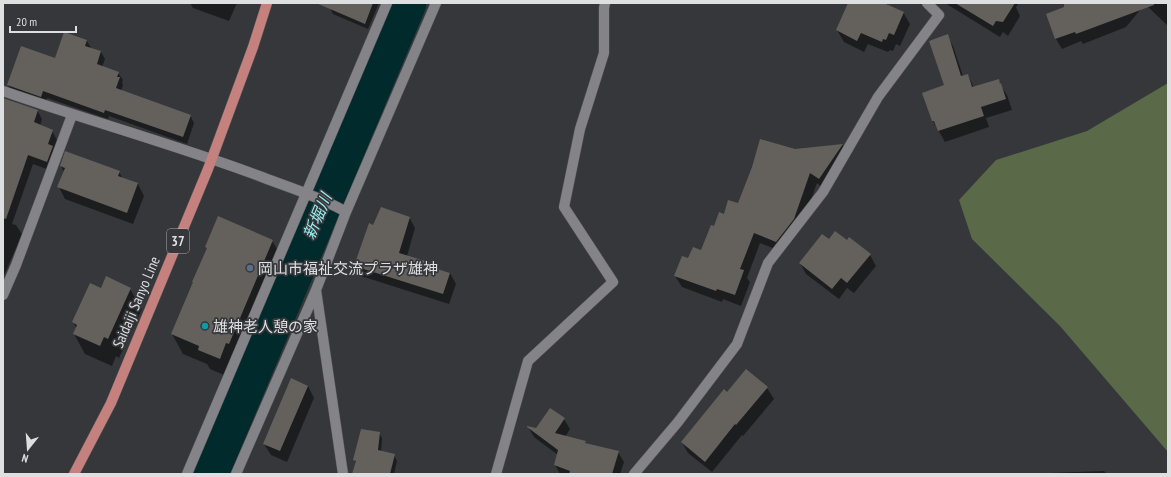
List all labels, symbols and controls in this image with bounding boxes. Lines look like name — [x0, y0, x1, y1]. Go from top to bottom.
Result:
scale bar — [10, 8, 76, 34]
text: 20 m — [16, 14, 37, 29]
water label: 新堀川 — [298, 188, 336, 242]
road number: 37 — [167, 229, 189, 253]
street label: Saidaiji Sanyo Line — [108, 253, 164, 351]
place label: 岡山市福祉交流プラザ雄神 — [258, 259, 438, 278]
marker: 岡山市福祉交流プラザ雄神 — [245, 263, 255, 273]
place label: 雄神老人憩の家 — [213, 317, 318, 336]
marker: 雄神老人憩の家 — [200, 321, 210, 331]
north arrow — [8, 429, 48, 469]
text: N — [20, 451, 30, 466]

